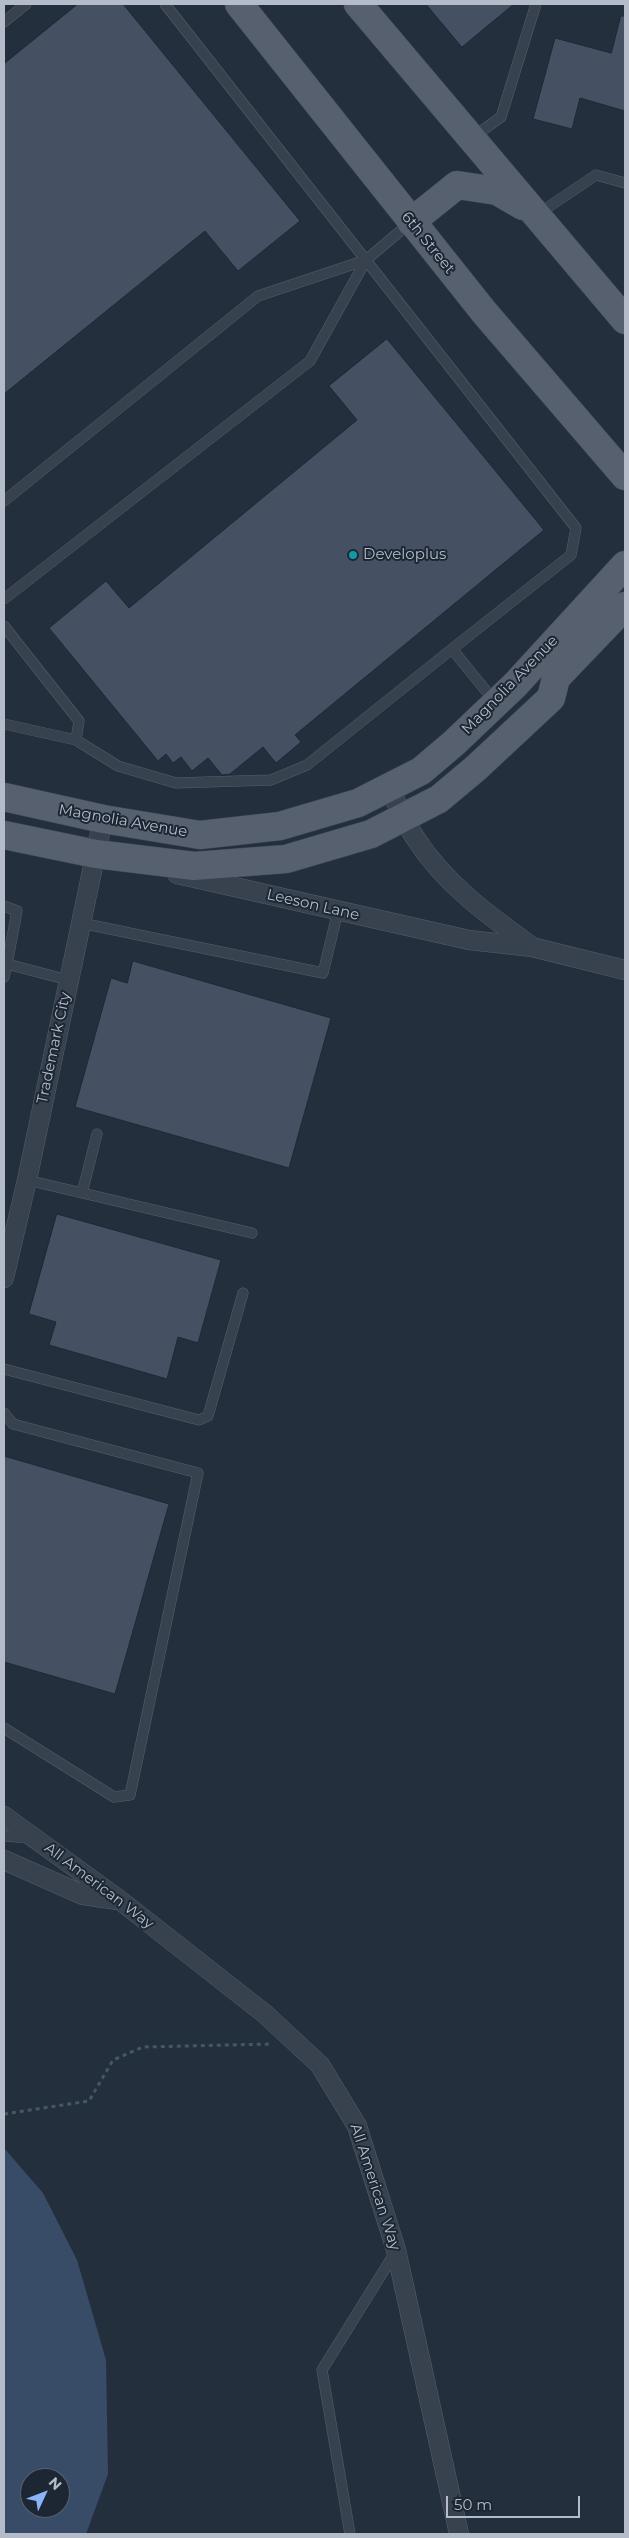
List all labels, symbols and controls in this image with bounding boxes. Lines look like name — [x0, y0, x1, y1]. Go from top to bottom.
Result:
street label: 6th Street — [398, 208, 458, 278]
place label: Developlus — [363, 546, 446, 564]
marker: Developlus — [347, 549, 359, 561]
street label: Magnolia Avenue — [458, 632, 562, 738]
street label: Magnolia Avenue — [57, 801, 189, 841]
street label: Leeson Lane — [265, 886, 361, 924]
street label: Trademark City — [33, 991, 75, 1105]
street label: All American Way — [41, 1839, 157, 1933]
street label: All American Way — [346, 2121, 404, 2253]
north arrow — [20, 2468, 70, 2518]
text: N — [45, 2473, 66, 2494]
scale bar — [449, 2486, 583, 2518]
text: 50 m — [454, 2495, 492, 2514]

